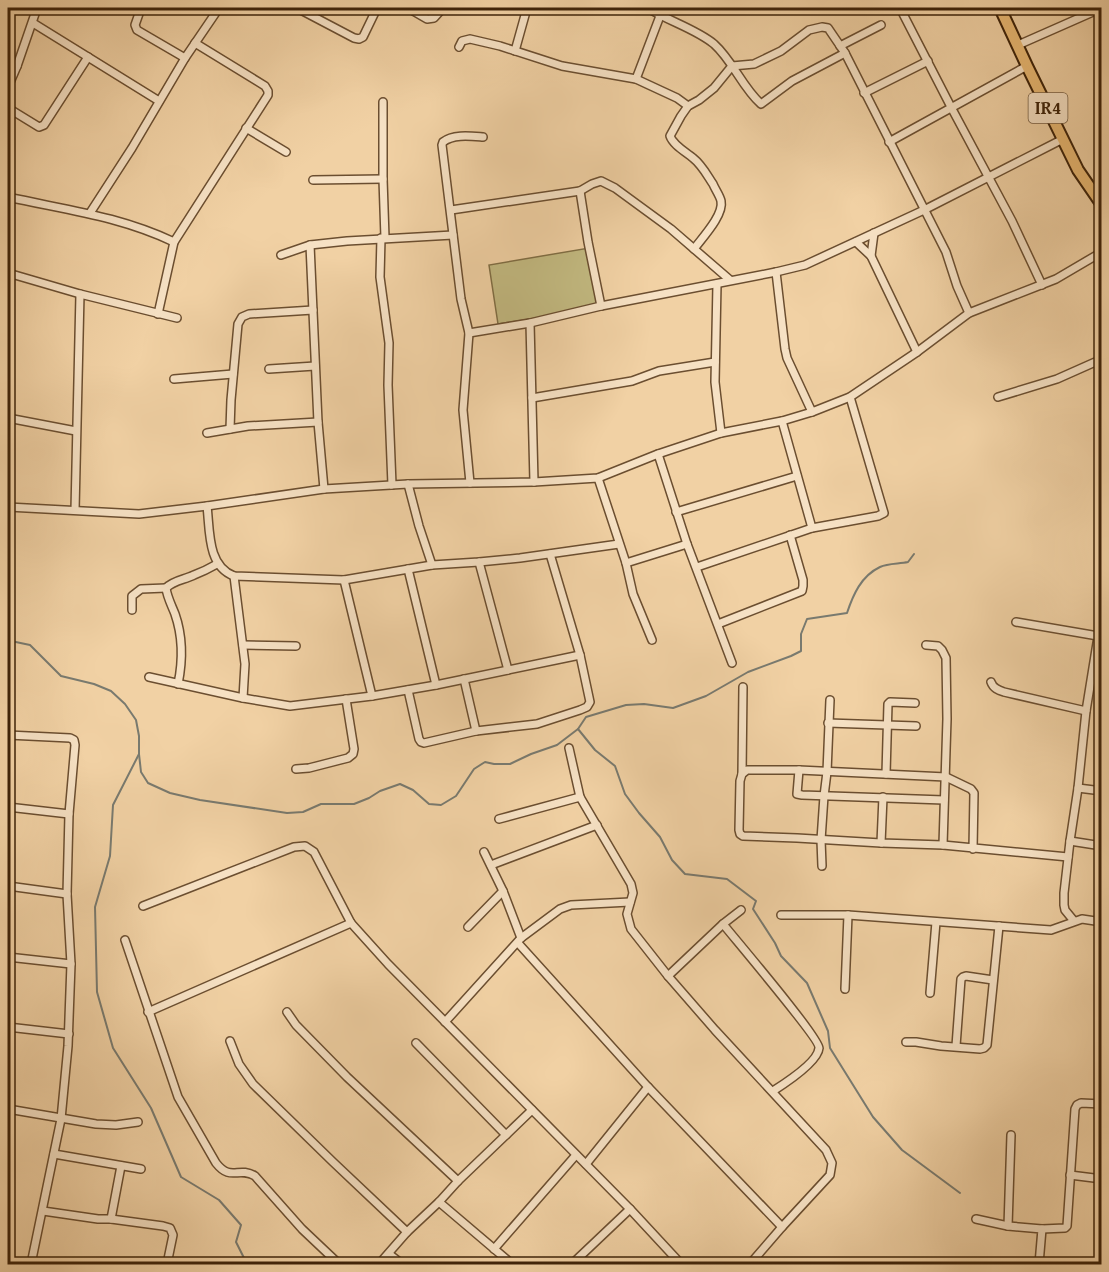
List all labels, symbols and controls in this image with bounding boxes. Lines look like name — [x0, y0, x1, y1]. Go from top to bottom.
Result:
road number: IR4 — [1028, 93, 1068, 123]

